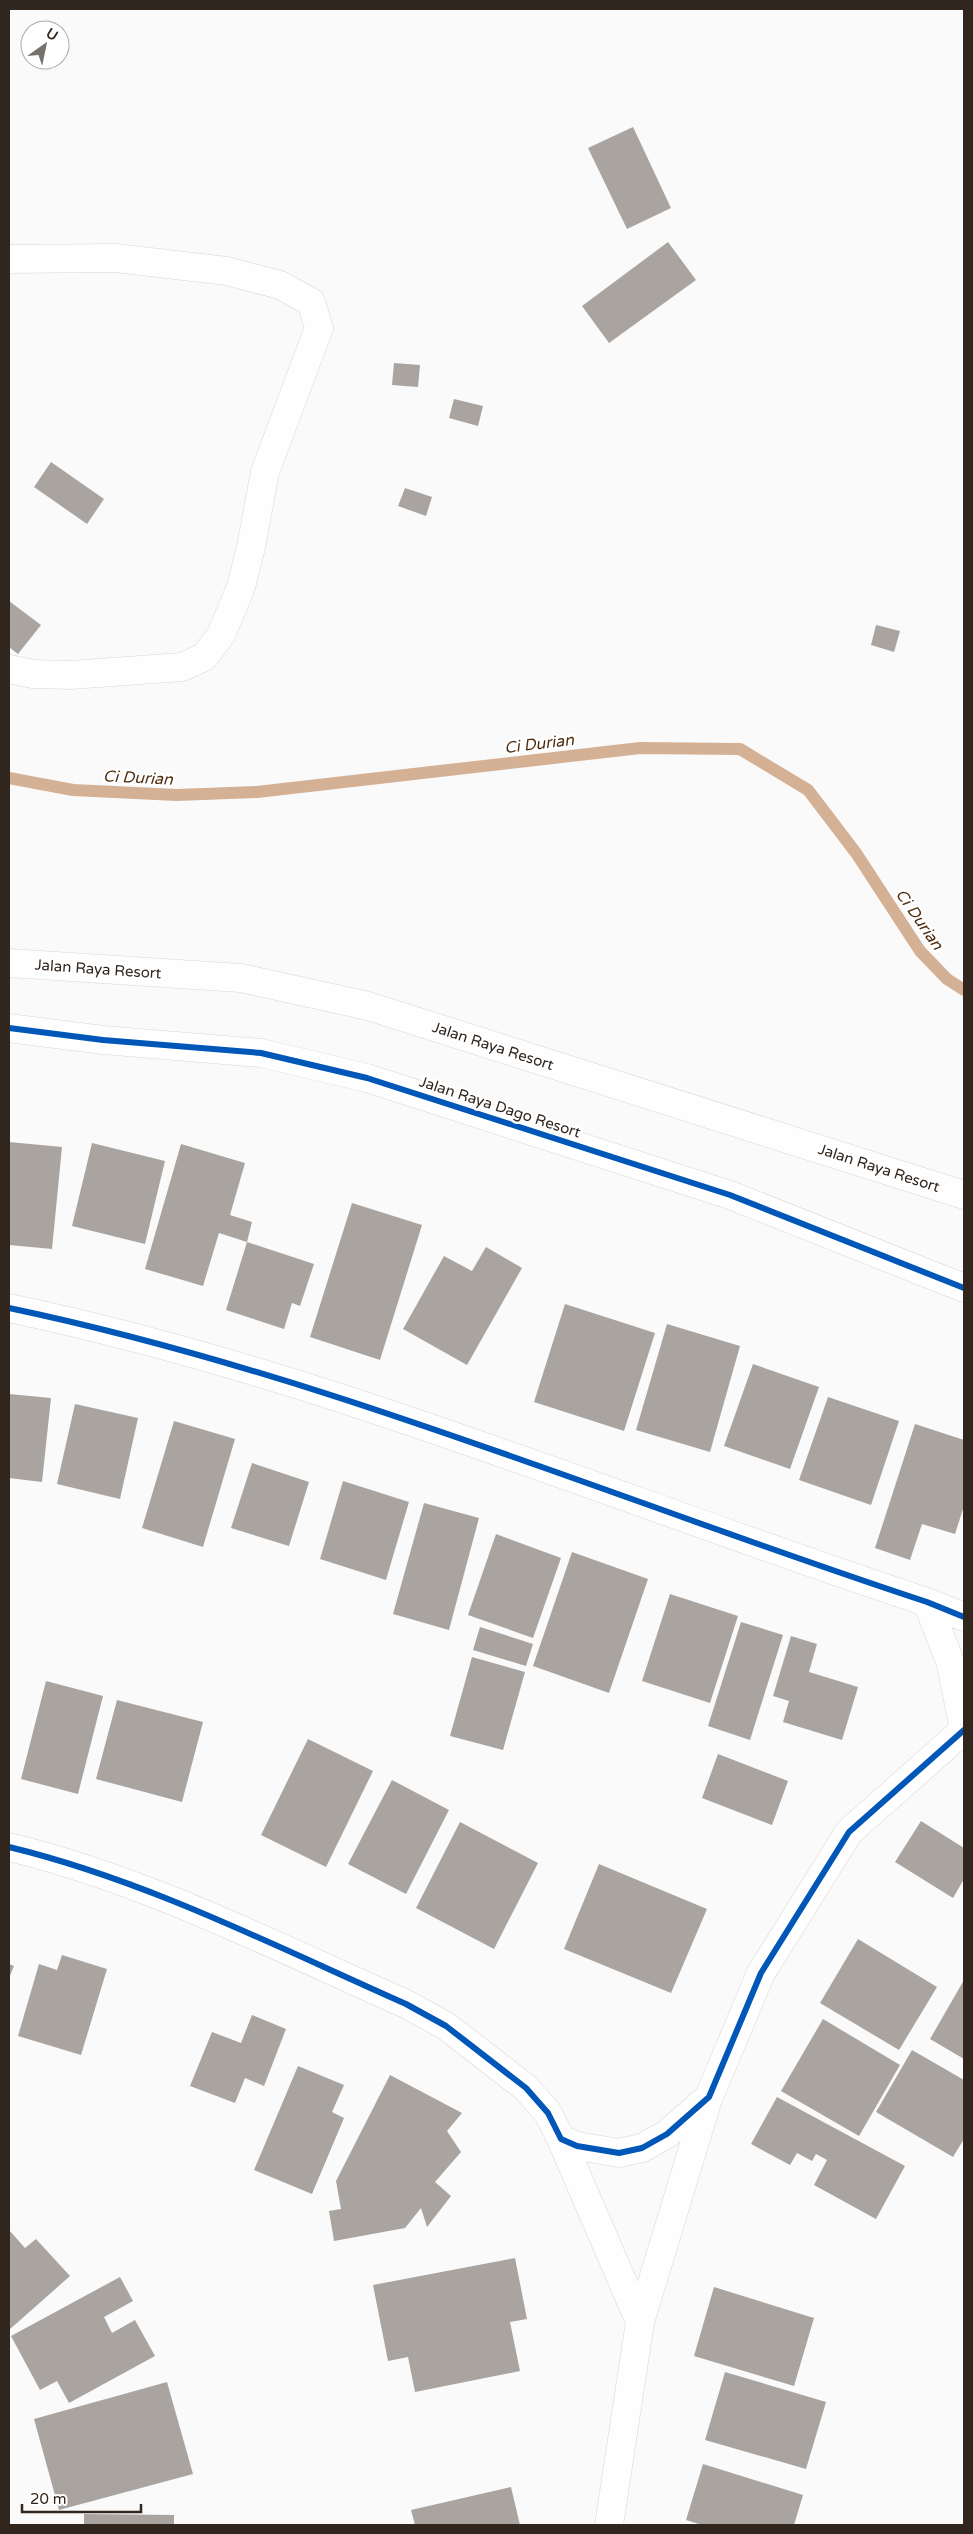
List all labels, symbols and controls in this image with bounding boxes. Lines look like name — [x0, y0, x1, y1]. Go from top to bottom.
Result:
north arrow — [20, 20, 70, 70]
text: U — [43, 24, 61, 45]
water label: Ci Durian — [503, 730, 576, 758]
water label: Ci Durian — [103, 766, 175, 790]
water label: Ci Durian — [891, 885, 948, 955]
street label: Jalan Raya Resort — [34, 956, 162, 982]
street label: Jalan Raya Resort — [430, 1018, 556, 1074]
street label: Jalan Raya Dago Resort — [417, 1072, 583, 1142]
street label: Jalan Raya Resort — [816, 1140, 942, 1196]
scale bar — [22, 2482, 141, 2514]
text: 20 m — [30, 2490, 67, 2508]

